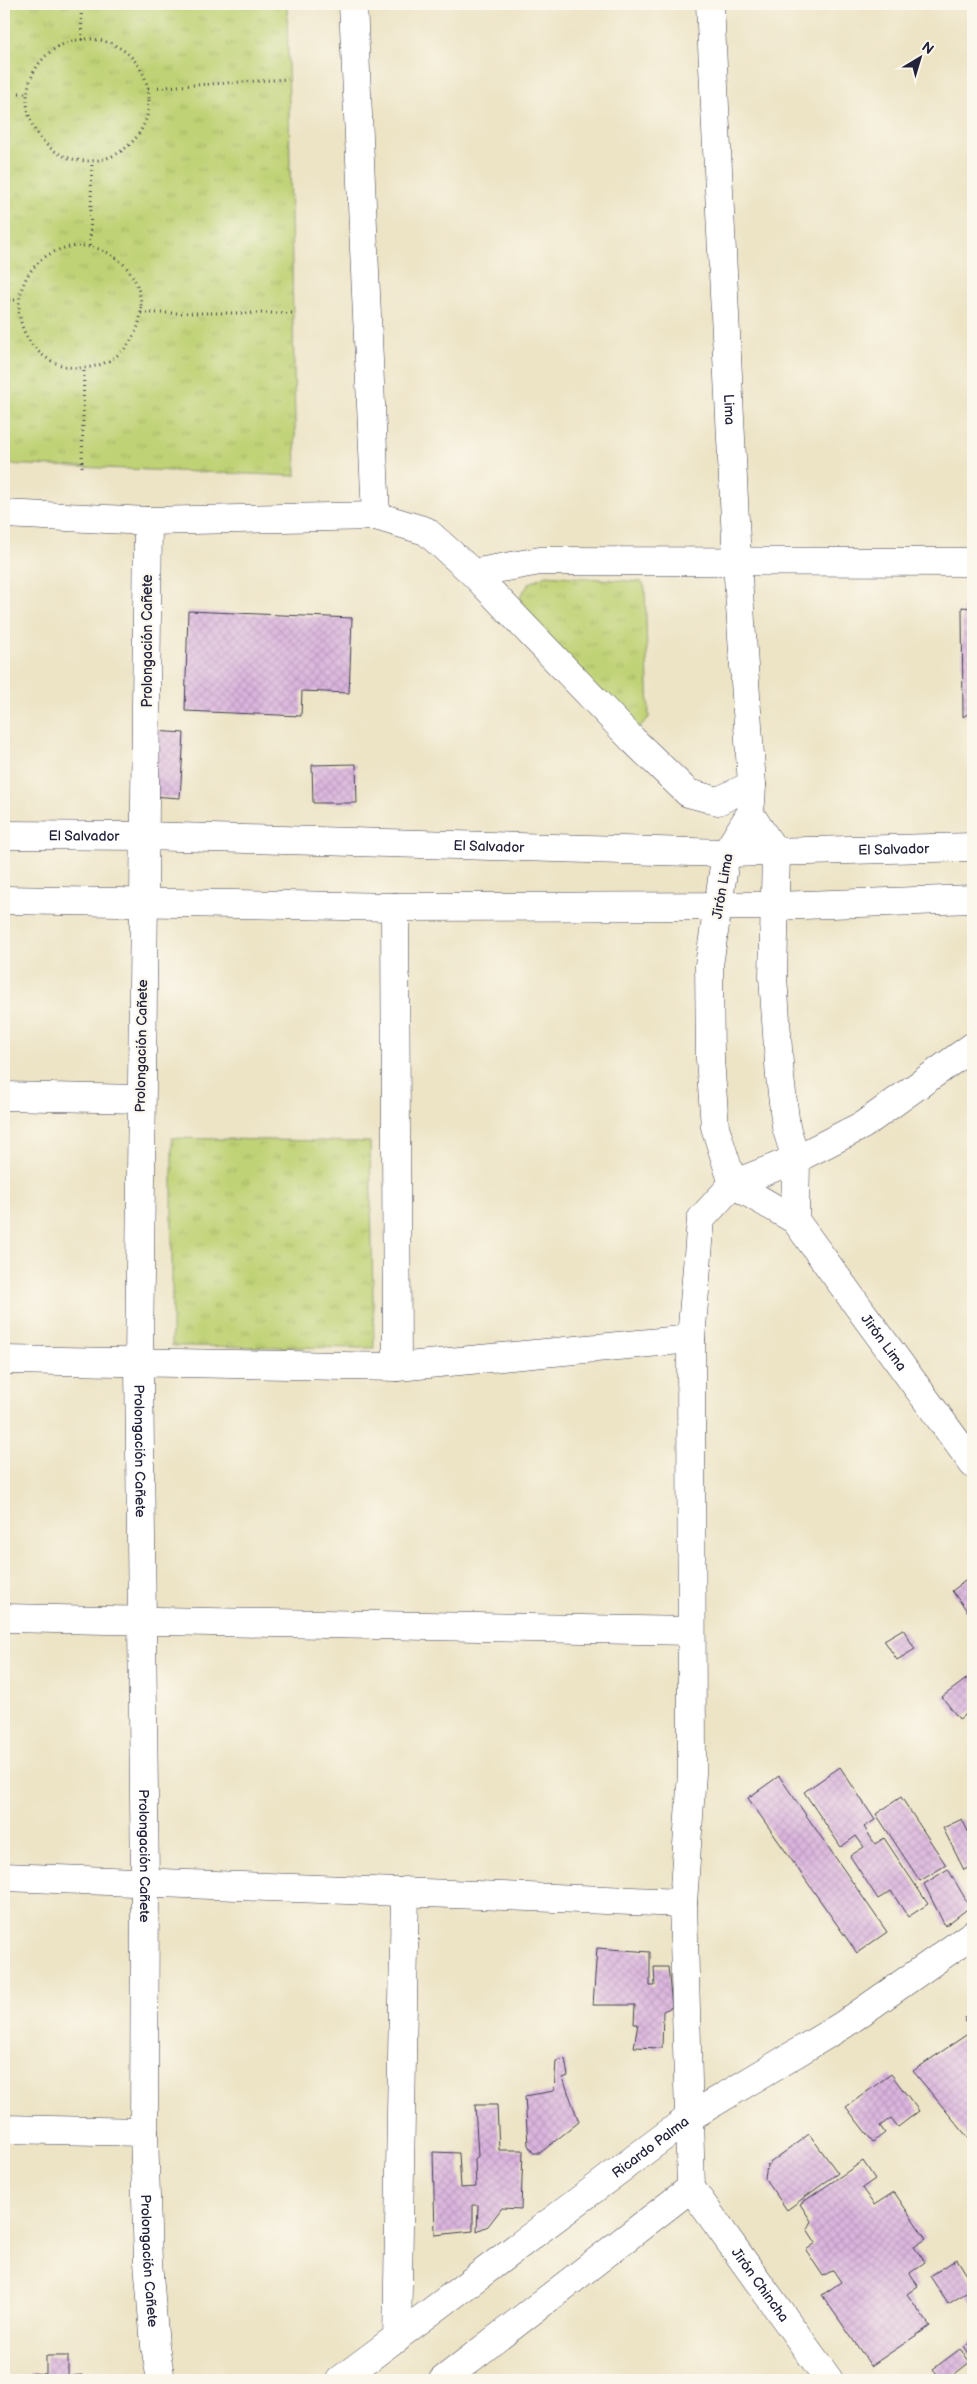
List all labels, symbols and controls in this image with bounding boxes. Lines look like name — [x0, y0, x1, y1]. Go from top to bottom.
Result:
north arrow — [894, 32, 944, 82]
text: N — [918, 38, 937, 58]
street label: Lima — [720, 394, 738, 425]
street label: Prolongación Cañete — [139, 574, 156, 708]
street label: El Salvador — [48, 827, 120, 845]
street label: El Salvador — [453, 837, 525, 856]
street label: El Salvador — [858, 840, 930, 859]
street label: Jirón Lima — [708, 852, 737, 920]
street label: Prolongación Cañete — [132, 979, 151, 1113]
street label: Jirón Lima — [857, 1311, 910, 1374]
street label: Prolongación Cañete — [130, 1384, 149, 1518]
street label: Prolongación Cañete — [135, 1789, 153, 1923]
street label: Ricardo Palma — [609, 2113, 692, 2182]
street label: Prolongación Cañete — [137, 2194, 161, 2328]
street label: Jirón Chincha — [728, 2244, 792, 2325]

